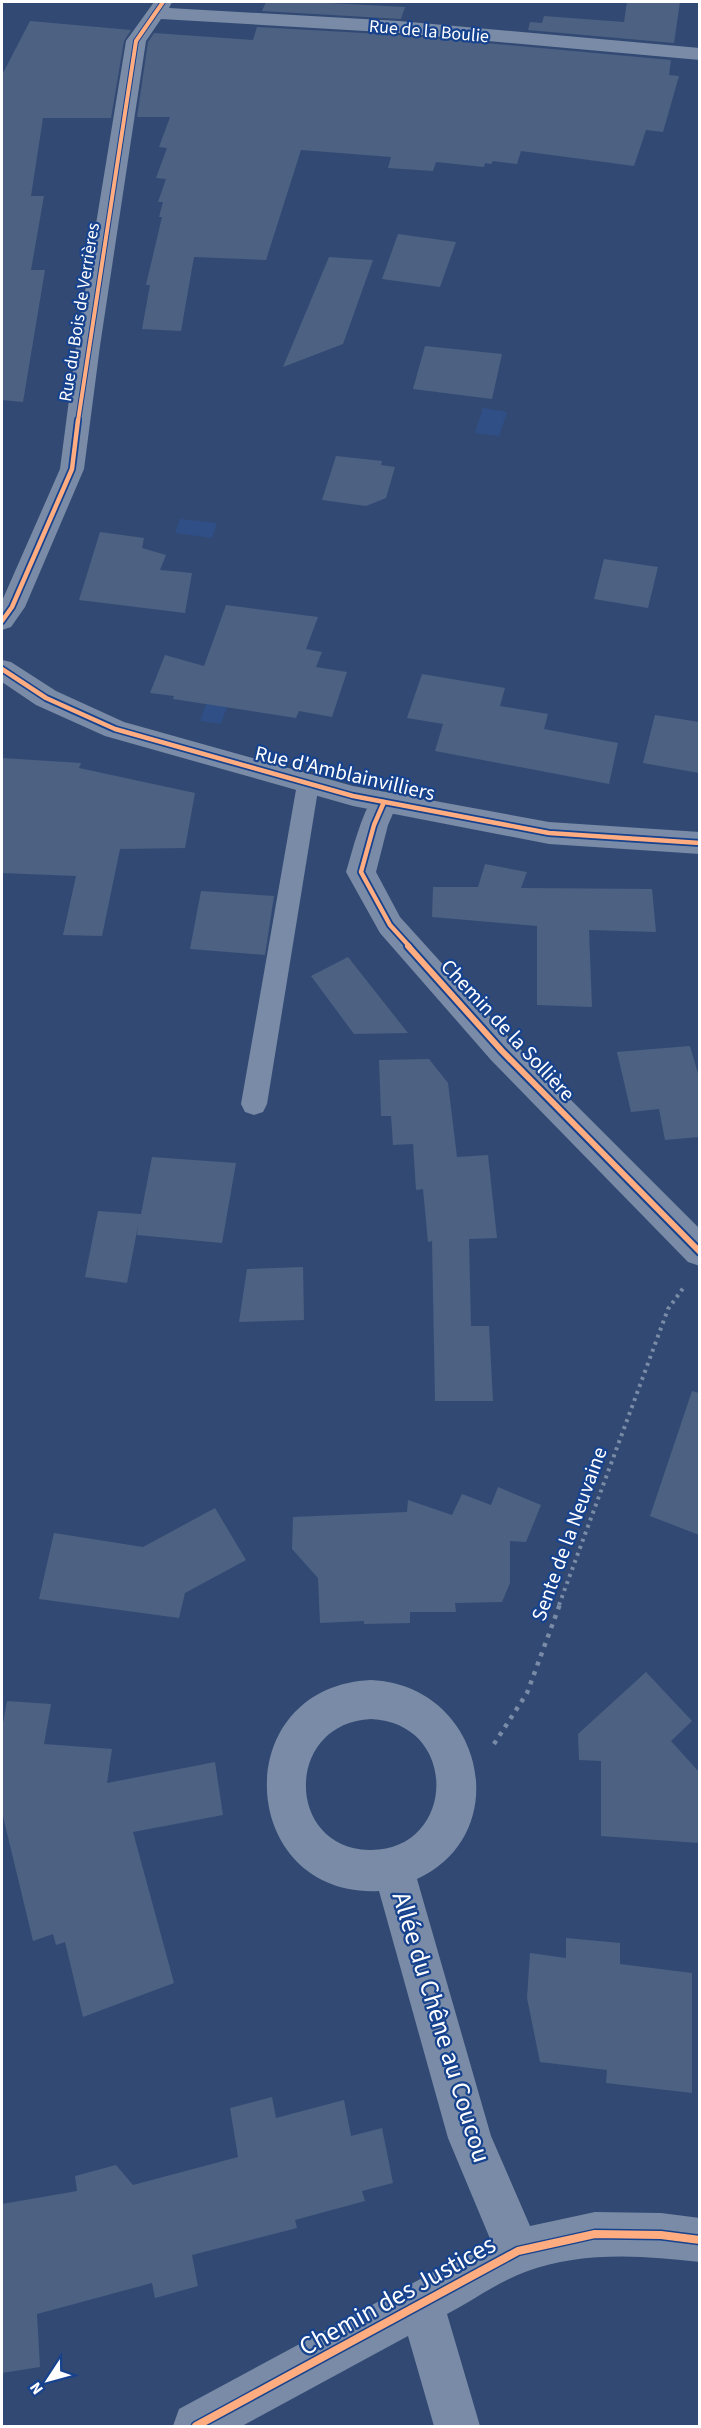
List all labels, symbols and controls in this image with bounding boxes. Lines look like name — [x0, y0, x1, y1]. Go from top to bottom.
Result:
street label: Rue de la Boulie — [368, 14, 490, 49]
street label: Rue du Bois de Verrières — [53, 221, 106, 403]
street label: Rue d'Amblainvilliers — [252, 738, 438, 808]
street label: Chemin de la Sollière — [434, 952, 582, 1108]
street label: Sente de la Neuvaine — [524, 1443, 614, 1625]
street label: Allée du Chêne au Coucou — [383, 1887, 500, 2167]
street label: Chemin des Justices — [292, 2226, 502, 2365]
north arrow — [18, 2350, 78, 2410]
text: N — [25, 2377, 49, 2399]

